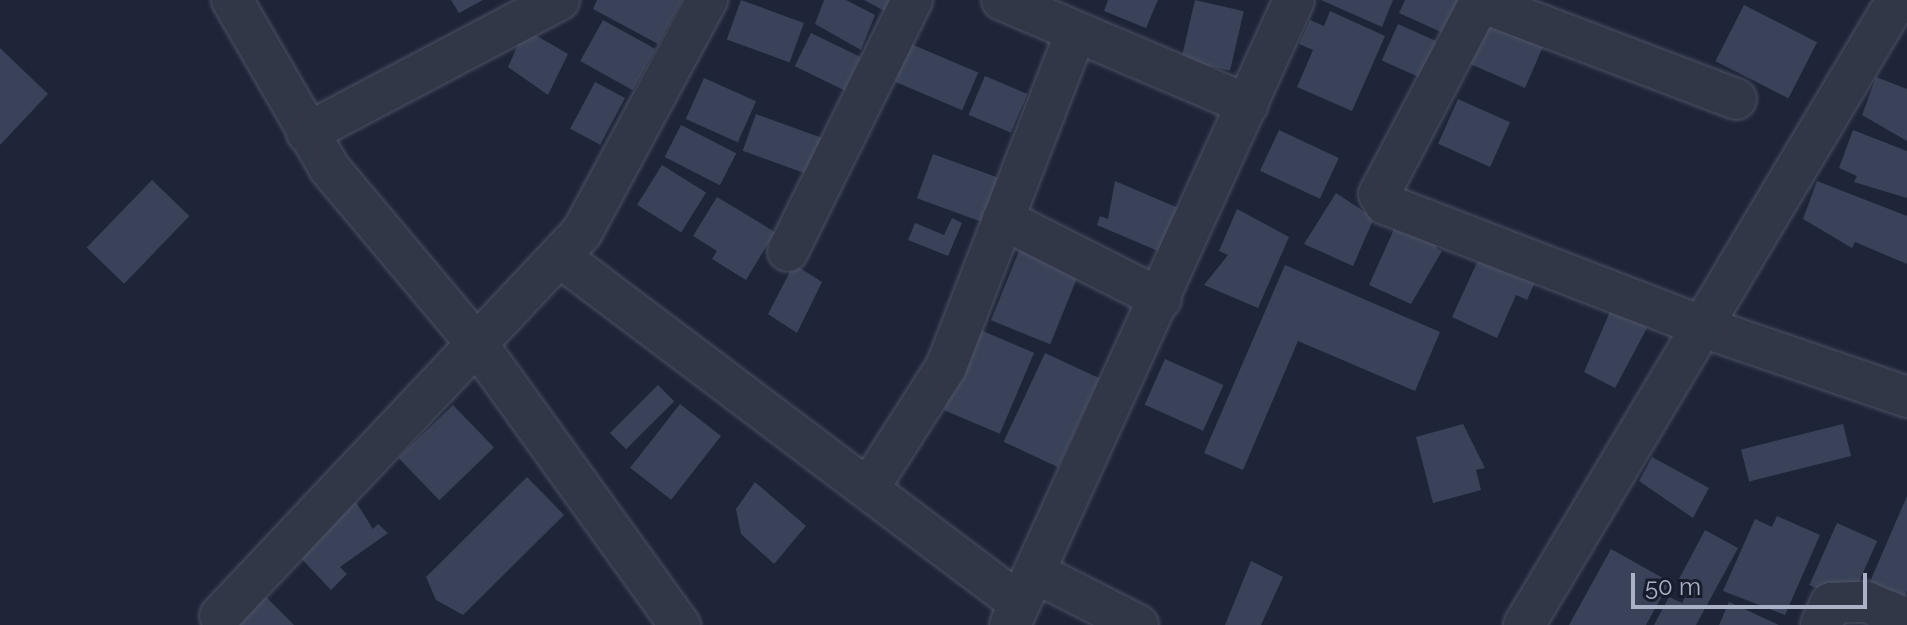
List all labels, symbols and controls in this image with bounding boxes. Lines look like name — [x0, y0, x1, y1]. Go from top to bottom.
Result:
scale bar — [1635, 557, 1871, 607]
text: 50 m — [1645, 572, 1701, 601]

